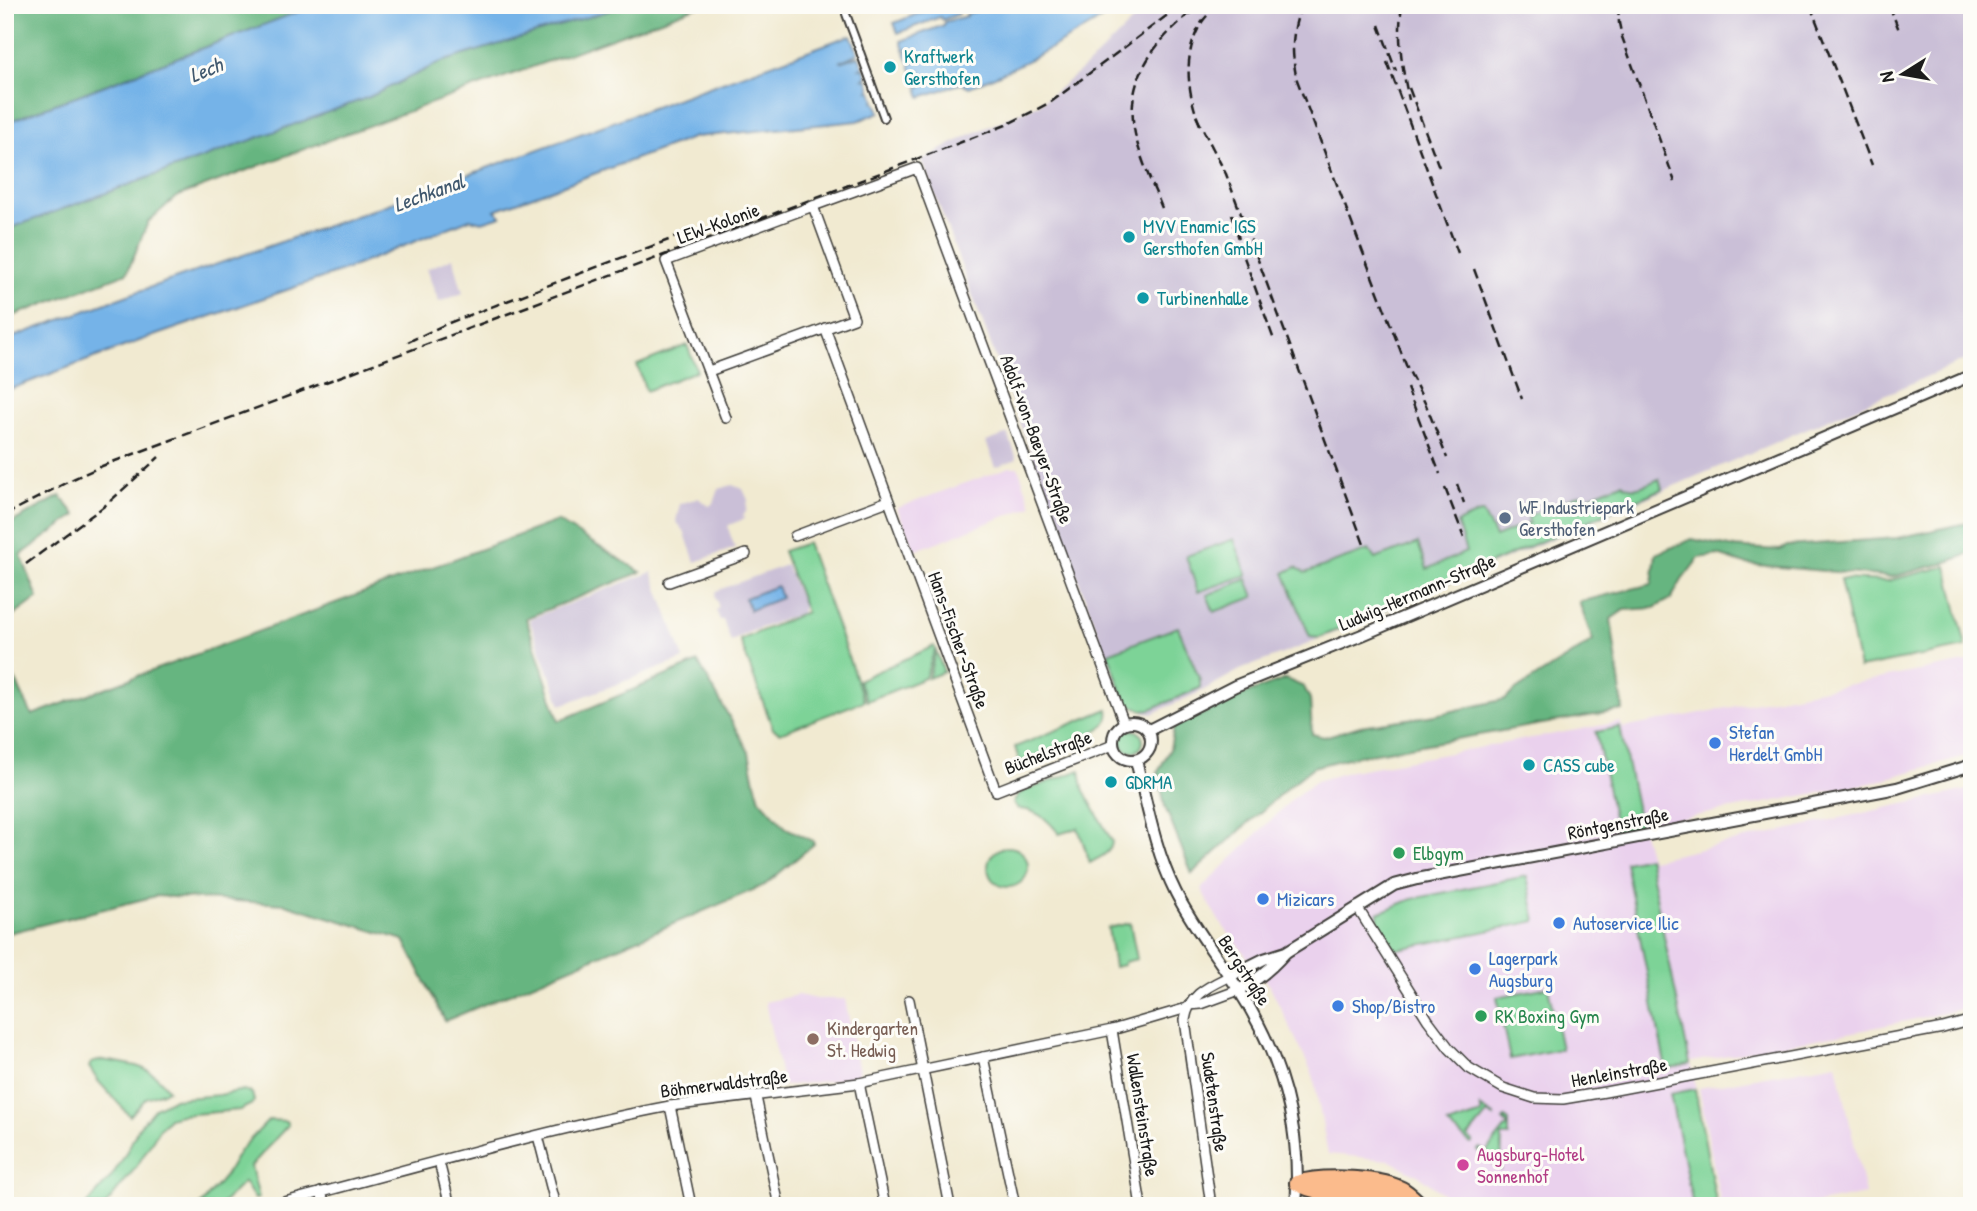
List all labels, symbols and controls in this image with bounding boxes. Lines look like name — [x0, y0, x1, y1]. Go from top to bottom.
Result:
north arrow — [1868, 38, 1938, 108]
place label: Kraftwerk Gersthofen — [904, 43, 980, 91]
water label: Lech — [185, 49, 228, 89]
marker: Kraftwerk Gersthofen — [882, 59, 898, 75]
text: N — [1873, 70, 1900, 85]
water label: Lechkanal — [389, 166, 470, 219]
street label: LEW-Kolonie — [673, 196, 763, 250]
place label: MVV Enamic IGS Gersthofen GmbH — [1143, 213, 1263, 261]
marker: MVV Enamic IGS Gersthofen GmbH — [1121, 229, 1137, 245]
place label: Turbinenhalle — [1157, 285, 1249, 311]
marker: Turbinenhalle — [1135, 290, 1151, 306]
street label: Adolf-von-Baeyer-Straße — [994, 351, 1080, 528]
place label: WF Industriepark Gersthofen — [1519, 494, 1634, 542]
marker: WF Industriepark Gersthofen — [1497, 510, 1513, 526]
street label: Ludwig-Hermann-Straße — [1335, 547, 1500, 637]
street label: Hans-Fischer-Straße — [922, 568, 996, 713]
place label: Stefan Herdelt GmbH — [1729, 719, 1823, 767]
street label: Büchelstraße — [1001, 723, 1096, 781]
marker: Stefan Herdelt GmbH — [1707, 735, 1723, 751]
place label: CASS cube — [1543, 752, 1615, 778]
marker: CASS cube — [1521, 757, 1537, 773]
place label: GDRMA — [1125, 769, 1172, 795]
marker: GDRMA — [1103, 774, 1119, 790]
street label: Röntgenstraße — [1565, 800, 1671, 846]
place label: Elbgym — [1413, 840, 1464, 866]
marker: Elbgym — [1391, 845, 1407, 861]
place label: Mizicars — [1277, 886, 1334, 912]
marker: Mizicars — [1255, 891, 1271, 907]
place label: Autoservice Ilic — [1573, 910, 1679, 936]
marker: Autoservice Ilic — [1551, 915, 1567, 931]
street label: Bergstraße — [1213, 930, 1278, 1011]
place label: Lagerpark Augsburg — [1489, 945, 1558, 993]
marker: Lagerpark Augsburg — [1467, 961, 1483, 977]
place label: Shop/Bistro — [1352, 993, 1436, 1019]
marker: Shop/Bistro — [1330, 998, 1346, 1014]
place label: RK Boxing Gym — [1495, 1003, 1600, 1029]
marker: RK Boxing Gym — [1473, 1008, 1489, 1024]
place label: Kindergarten St. Hedwig — [827, 1015, 918, 1063]
marker: Kindergarten St. Hedwig — [805, 1031, 821, 1047]
street label: Sudetenstraße — [1195, 1051, 1235, 1154]
street label: Henleinstraße — [1569, 1051, 1669, 1093]
street label: Wallensteinstraße — [1120, 1052, 1166, 1179]
street label: Böhmerwaldstraße — [659, 1062, 790, 1104]
place label: Augsburg-Hotel Sonnenhof — [1477, 1141, 1585, 1189]
marker: Augsburg-Hotel Sonnenhof — [1455, 1157, 1471, 1173]

